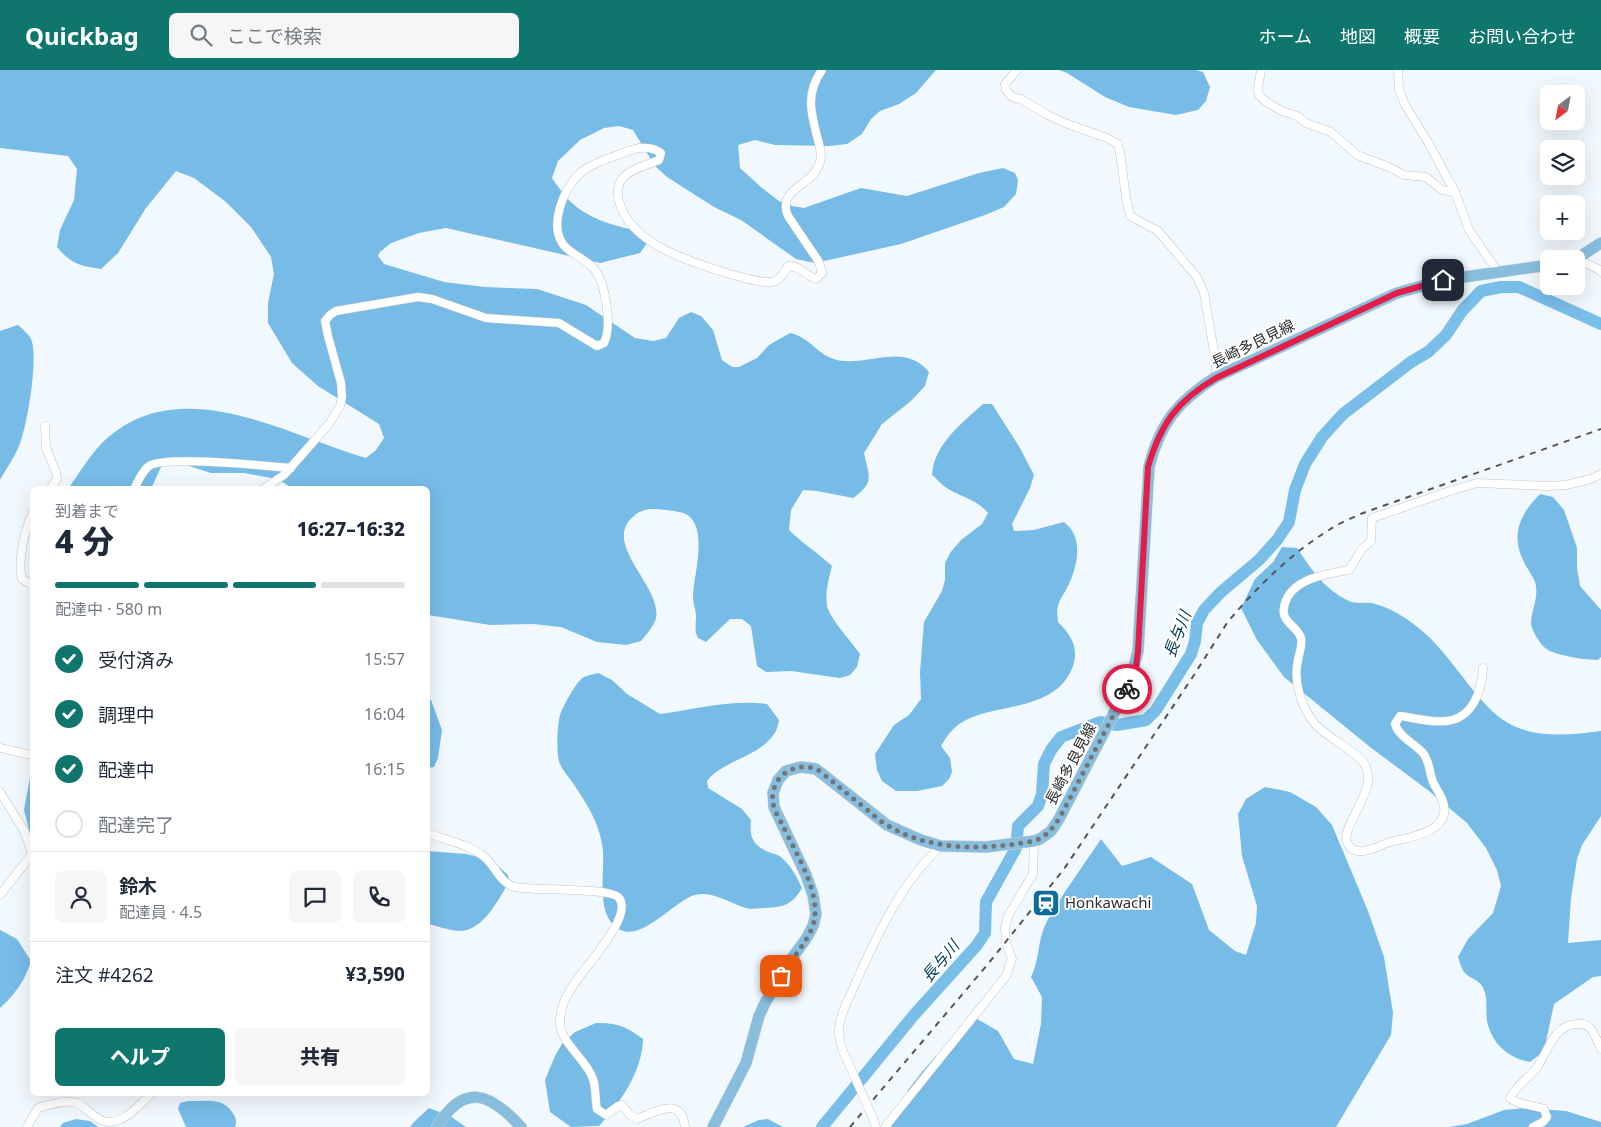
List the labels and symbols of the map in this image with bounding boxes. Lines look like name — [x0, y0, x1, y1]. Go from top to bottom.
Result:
north arrow — [1540, 85, 1585, 130]
pin — [1422, 259, 1464, 301]
street label: 長崎多良見線 — [1208, 314, 1297, 372]
water label: 長与川 — [1158, 606, 1197, 660]
courier — [1102, 664, 1152, 714]
street label: 長崎多良見線 — [1040, 719, 1100, 808]
station icon: Honkawachi — [1031, 888, 1061, 918]
place label: Honkawachi — [1065, 892, 1151, 912]
water label: 長与川 — [916, 934, 965, 986]
pin — [760, 955, 802, 997]

